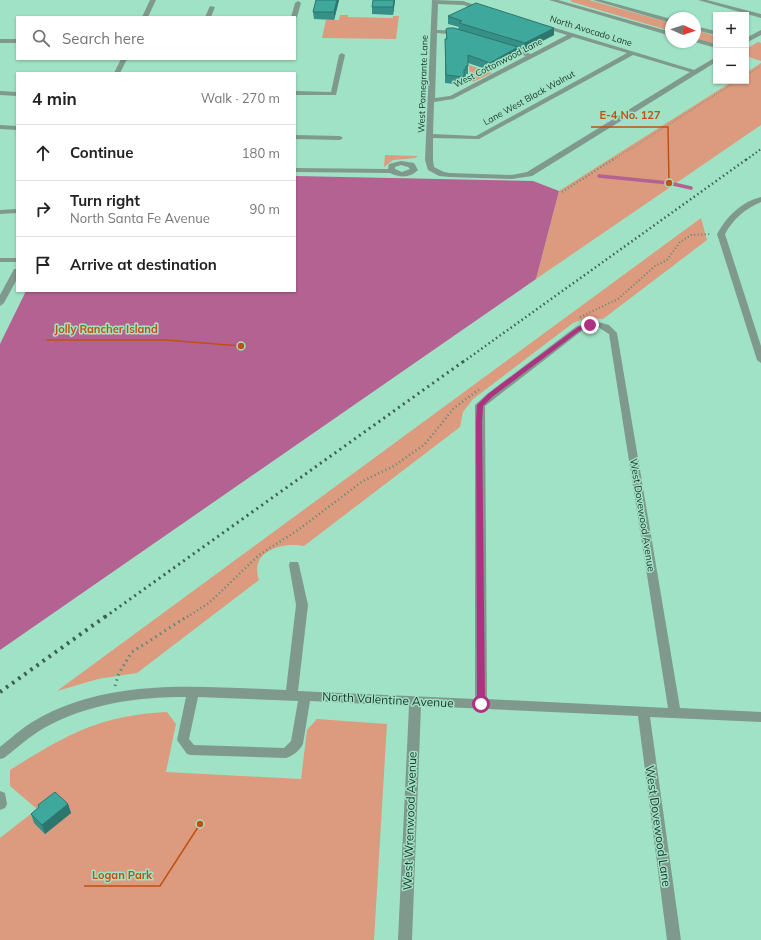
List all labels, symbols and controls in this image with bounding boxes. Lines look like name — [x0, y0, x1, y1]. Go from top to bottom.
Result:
north arrow — [665, 12, 701, 48]
map controls — [713, 12, 749, 84]
button: + — [713, 12, 749, 48]
street label: North Avocado Lane — [549, 13, 634, 48]
search box — [16, 16, 296, 60]
icon: search — [30, 27, 52, 49]
text: Search here — [62, 29, 144, 48]
street label: West Pomegrante Lane — [415, 35, 430, 133]
street label: West Cottonwood Lane — [452, 35, 544, 90]
button: − — [713, 48, 749, 84]
street label: Lane West Black Walnut — [481, 68, 576, 127]
text: 4 min — [32, 88, 77, 109]
text: Walk · 270 m — [201, 90, 280, 106]
callout: E-4 No. 127 — [591, 104, 668, 127]
text: E-4 No. 127 — [599, 108, 661, 122]
icon: ahead — [32, 142, 54, 164]
text: Continue — [70, 143, 133, 162]
text: 180 m — [242, 145, 280, 161]
text: Turn right — [70, 191, 140, 210]
icon: right — [32, 198, 54, 220]
text: 90 m — [250, 201, 280, 217]
text: North Santa Fe Avenue — [70, 210, 210, 226]
icon: arrive — [32, 254, 54, 276]
text: Arrive at destination — [70, 255, 217, 274]
route end — [581, 316, 599, 334]
callout: Jolly Rancher Island — [46, 317, 166, 340]
text: Jolly Rancher Island — [54, 322, 158, 336]
street label: West Dovewood Avenue — [627, 458, 658, 572]
street label: North Valentine Avenue — [322, 689, 454, 710]
route start — [472, 695, 490, 713]
street label: West Wrenwood Avenue — [400, 751, 419, 891]
street label: West Dovewood Lane — [643, 764, 674, 888]
callout: Logan Park — [84, 863, 160, 886]
text: Logan Park — [92, 868, 153, 882]

